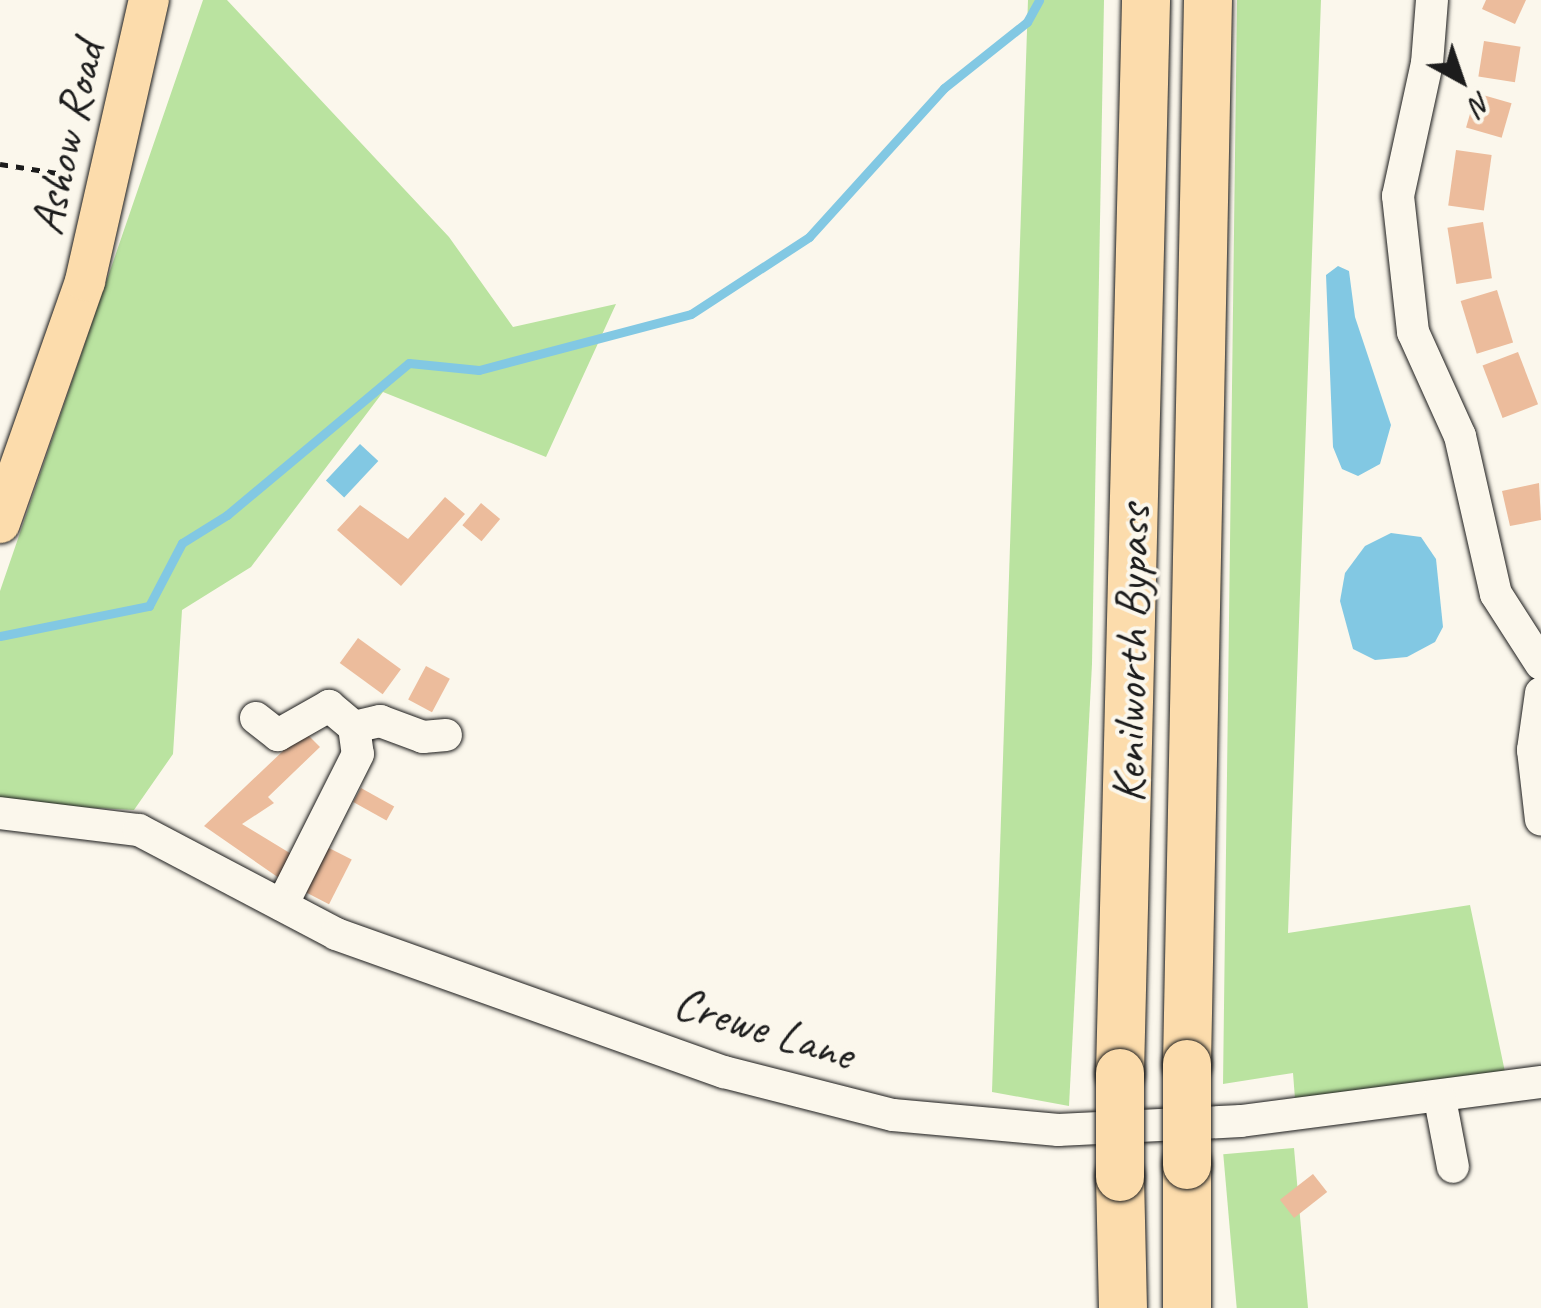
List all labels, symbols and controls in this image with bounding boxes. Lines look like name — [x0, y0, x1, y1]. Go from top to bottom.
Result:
north arrow — [1411, 30, 1511, 130]
street label: Ashow Road — [17, 36, 117, 240]
text: N — [1463, 84, 1498, 122]
street label: Kenilworth Bypass — [1100, 505, 1162, 803]
street label: Crewe Lane — [667, 973, 861, 1083]

